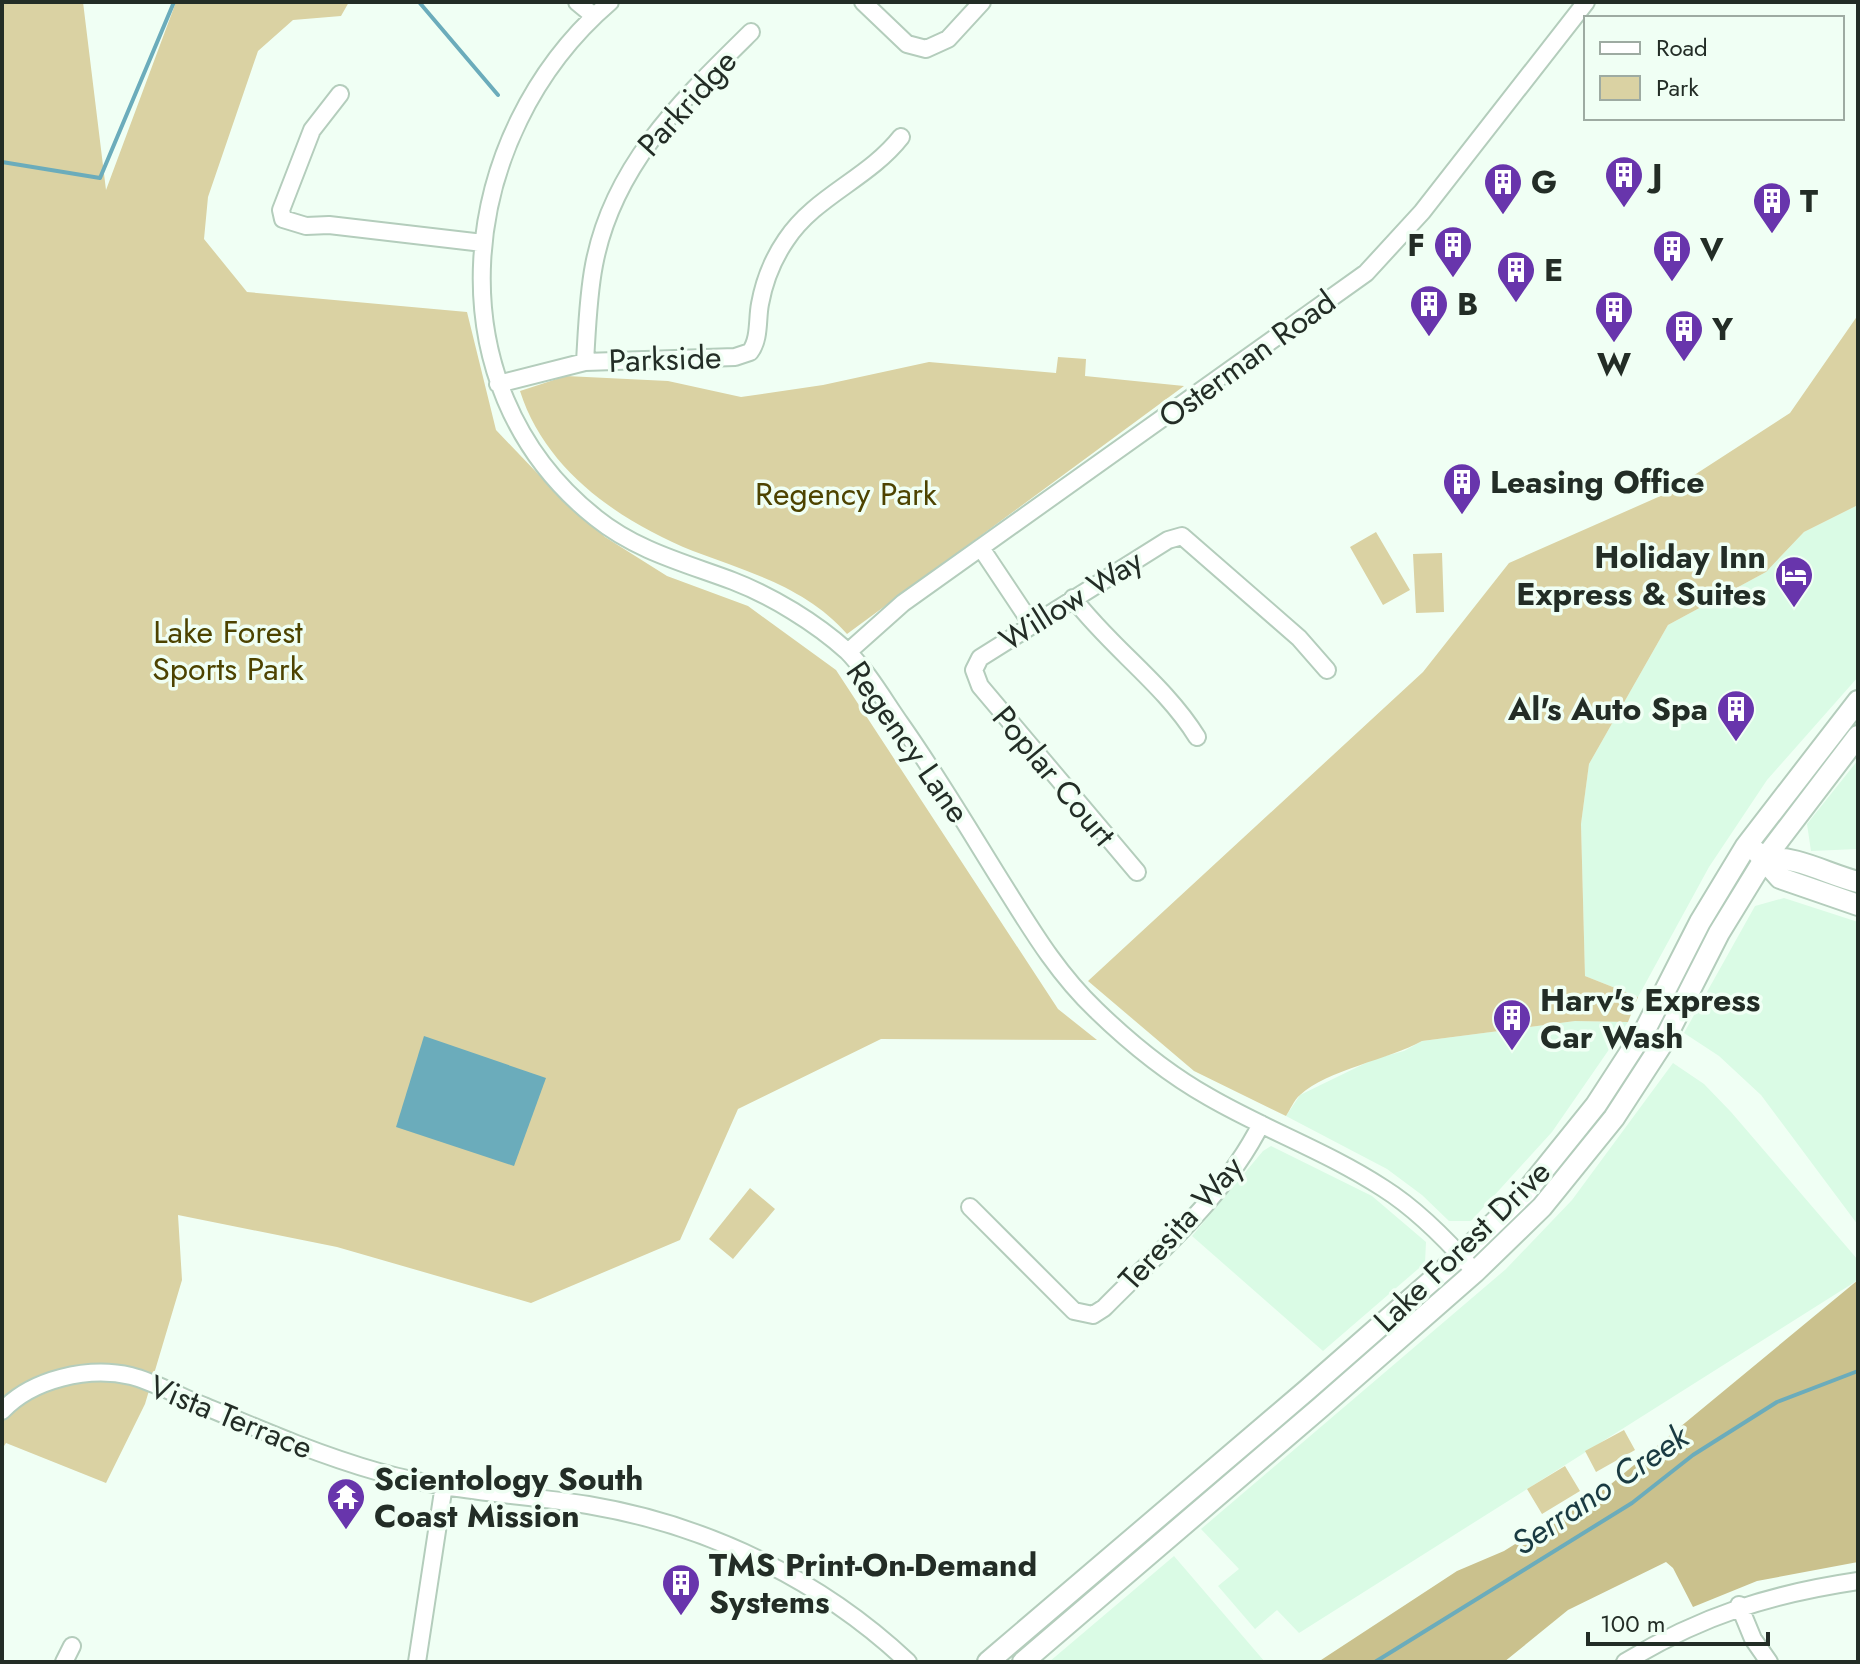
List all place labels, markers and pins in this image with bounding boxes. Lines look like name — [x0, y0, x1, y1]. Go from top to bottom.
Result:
place label: J — [1646, 152, 1663, 198]
building icon: J — [1603, 154, 1645, 209]
place label: G — [1531, 159, 1557, 205]
building icon: G — [1482, 161, 1524, 216]
place label: T — [1800, 178, 1818, 224]
building icon: T — [1751, 180, 1793, 235]
place label: F — [1407, 222, 1425, 268]
building icon: F — [1432, 224, 1474, 279]
place label: V — [1699, 226, 1724, 272]
building icon: V — [1651, 228, 1693, 283]
place label: E — [1544, 247, 1563, 293]
building icon: E — [1495, 249, 1537, 304]
place label: B — [1457, 281, 1478, 327]
building icon: B — [1408, 283, 1450, 338]
building icon: W — [1593, 289, 1635, 344]
place label: Y — [1711, 306, 1734, 352]
building icon: Y — [1663, 308, 1705, 363]
place label: W — [1597, 341, 1631, 387]
place label: Leasing Office — [1490, 459, 1705, 505]
building icon: Leasing Office — [1441, 461, 1483, 516]
place label: Holiday Inn Express & Suites — [1516, 534, 1766, 617]
hotel icon: Holiday Inn Express & Suites — [1773, 554, 1815, 609]
place label: Al's Auto Spa — [1507, 686, 1708, 732]
building icon: Al's Auto Spa — [1715, 688, 1757, 743]
place label: Harv's Express Car Wash — [1540, 977, 1760, 1060]
building icon: Harv's Express Car Wash — [1491, 997, 1533, 1052]
place label: Scientology South Coast Mission — [374, 1456, 643, 1539]
temple icon: Scientology South Coast Mission — [325, 1476, 367, 1531]
place label: TMS Print-On-Demand Systems — [709, 1542, 1037, 1625]
building icon: TMS Print-On-Demand Systems — [660, 1562, 702, 1617]

